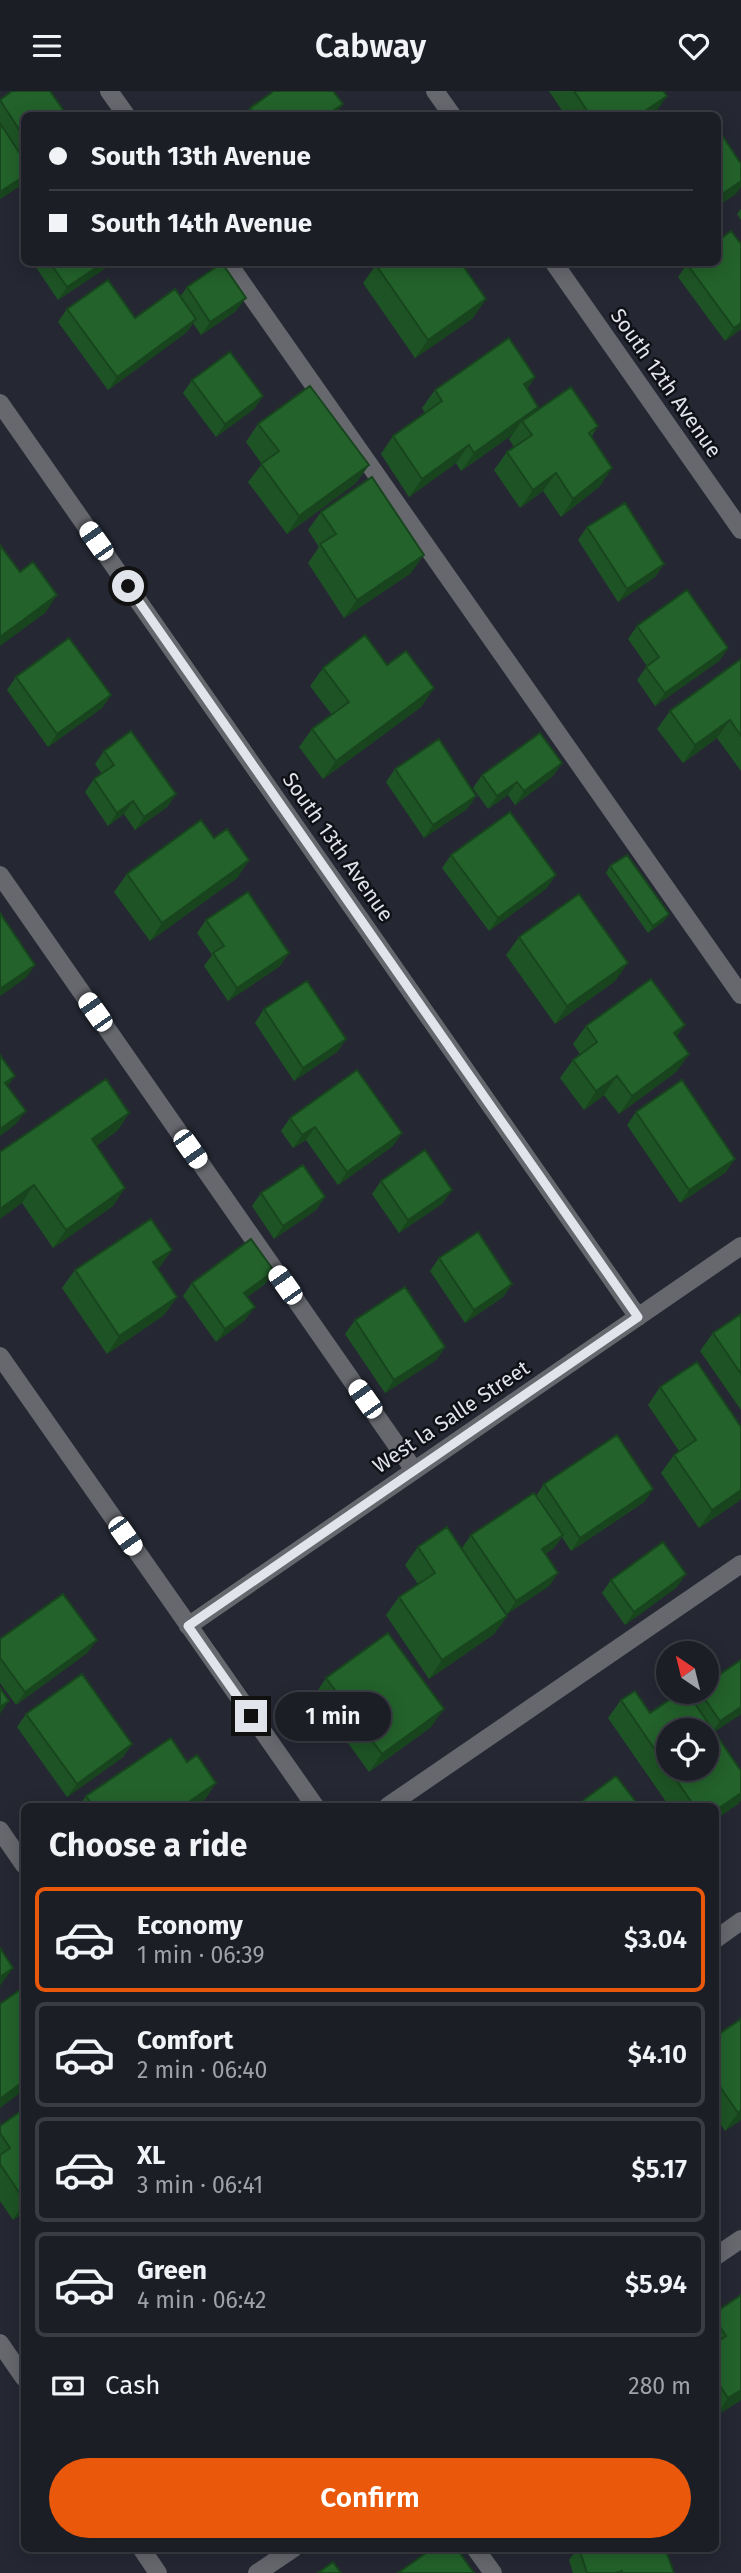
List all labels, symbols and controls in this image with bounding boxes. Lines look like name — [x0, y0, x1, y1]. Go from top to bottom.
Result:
icon: menu — [28, 27, 66, 65]
text: Cabway — [315, 27, 426, 65]
icon: heart — [675, 27, 713, 65]
text: South 13th Avenue — [91, 141, 311, 172]
text: South 14th Avenue — [91, 208, 312, 239]
street label: South 12th Avenue — [605, 303, 727, 463]
car — [76, 518, 117, 564]
route start — [112, 570, 144, 602]
street label: South 13th Avenue — [277, 767, 399, 927]
car — [75, 989, 116, 1035]
car — [170, 1126, 211, 1172]
car — [265, 1262, 306, 1308]
street label: West la Salle Street — [368, 1355, 535, 1479]
car — [345, 1376, 386, 1422]
car — [105, 1513, 146, 1559]
north arrow — [656, 1641, 719, 1705]
map controls — [656, 1641, 719, 1781]
callout: 1 min — [276, 1691, 391, 1741]
route end — [235, 1700, 267, 1732]
text: 1 min — [305, 1702, 361, 1730]
button: locate — [656, 1718, 719, 1781]
text: Choose a ride — [49, 1826, 247, 1864]
icon: car — [53, 1908, 116, 1971]
text: Economy — [137, 1910, 243, 1941]
text: $3.04 — [624, 1924, 687, 1955]
text: 1 min · 06:39 — [137, 1941, 265, 1969]
icon: car — [53, 2023, 116, 2086]
text: Comfort — [137, 2025, 233, 2056]
text: $4.10 — [628, 2039, 687, 2070]
text: 2 min · 06:40 — [137, 2056, 267, 2084]
icon: car — [53, 2138, 116, 2201]
text: XL — [137, 2140, 165, 2171]
text: $5.17 — [632, 2154, 687, 2185]
text: 3 min · 06:41 — [137, 2171, 263, 2199]
icon: car — [53, 2253, 116, 2316]
text: Green — [137, 2255, 207, 2286]
text: $5.94 — [625, 2269, 687, 2300]
text: 4 min · 06:42 — [137, 2286, 266, 2314]
icon: cash — [49, 2367, 87, 2405]
text: Cash — [105, 2370, 161, 2401]
text: 280 m — [628, 2372, 691, 2400]
button: Confirm — [49, 2458, 691, 2538]

